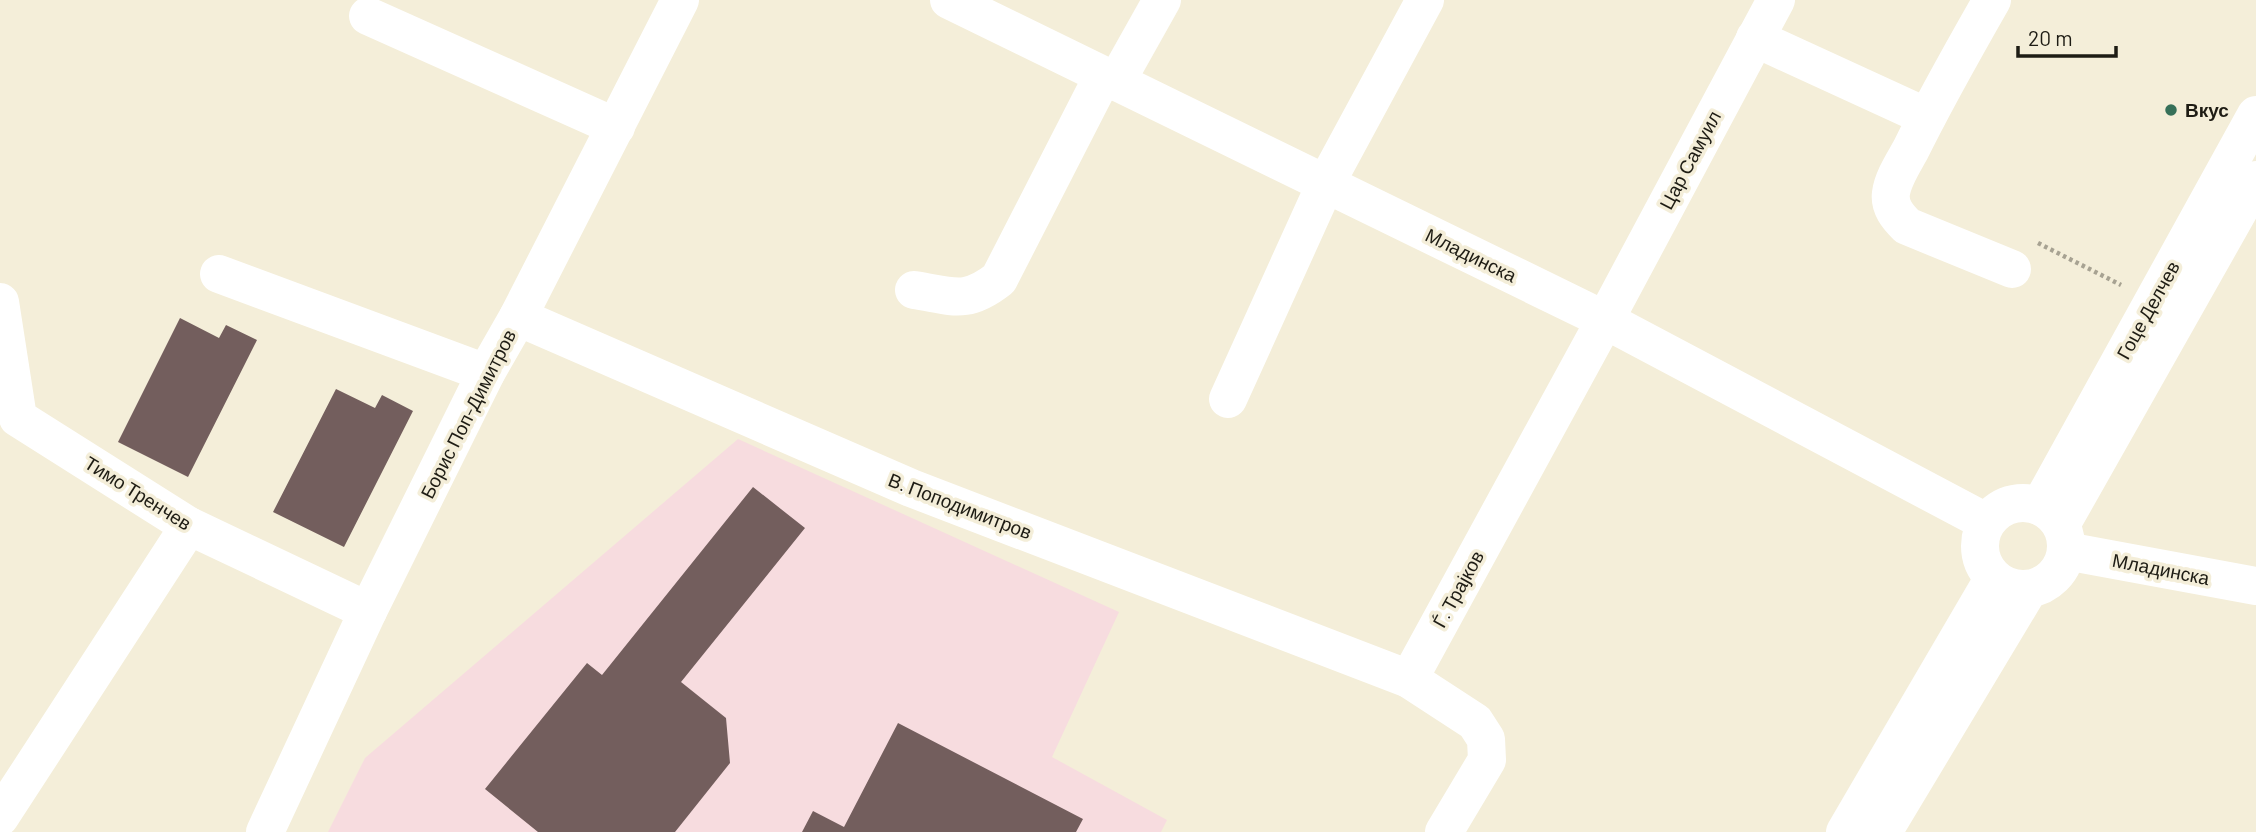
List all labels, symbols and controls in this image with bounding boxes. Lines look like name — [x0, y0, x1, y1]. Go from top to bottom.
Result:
scale bar — [2018, 14, 2116, 58]
text: 20 m — [2028, 25, 2073, 50]
place label: Вкус — [2185, 98, 2229, 121]
marker: Вкус — [2163, 102, 2179, 118]
street label: Цар Самуил — [1654, 107, 1725, 213]
street label: Младинска — [1422, 223, 1521, 287]
street label: Гоце Делчев — [2111, 257, 2184, 363]
street label: Борис Поп-Димитров — [415, 325, 520, 502]
street label: Тимо Тренчев — [81, 451, 196, 535]
street label: В. Поподимитров — [885, 468, 1035, 543]
street label: Ѓ. Трајков — [1427, 546, 1488, 631]
street label: Младинска — [2111, 548, 2212, 589]

